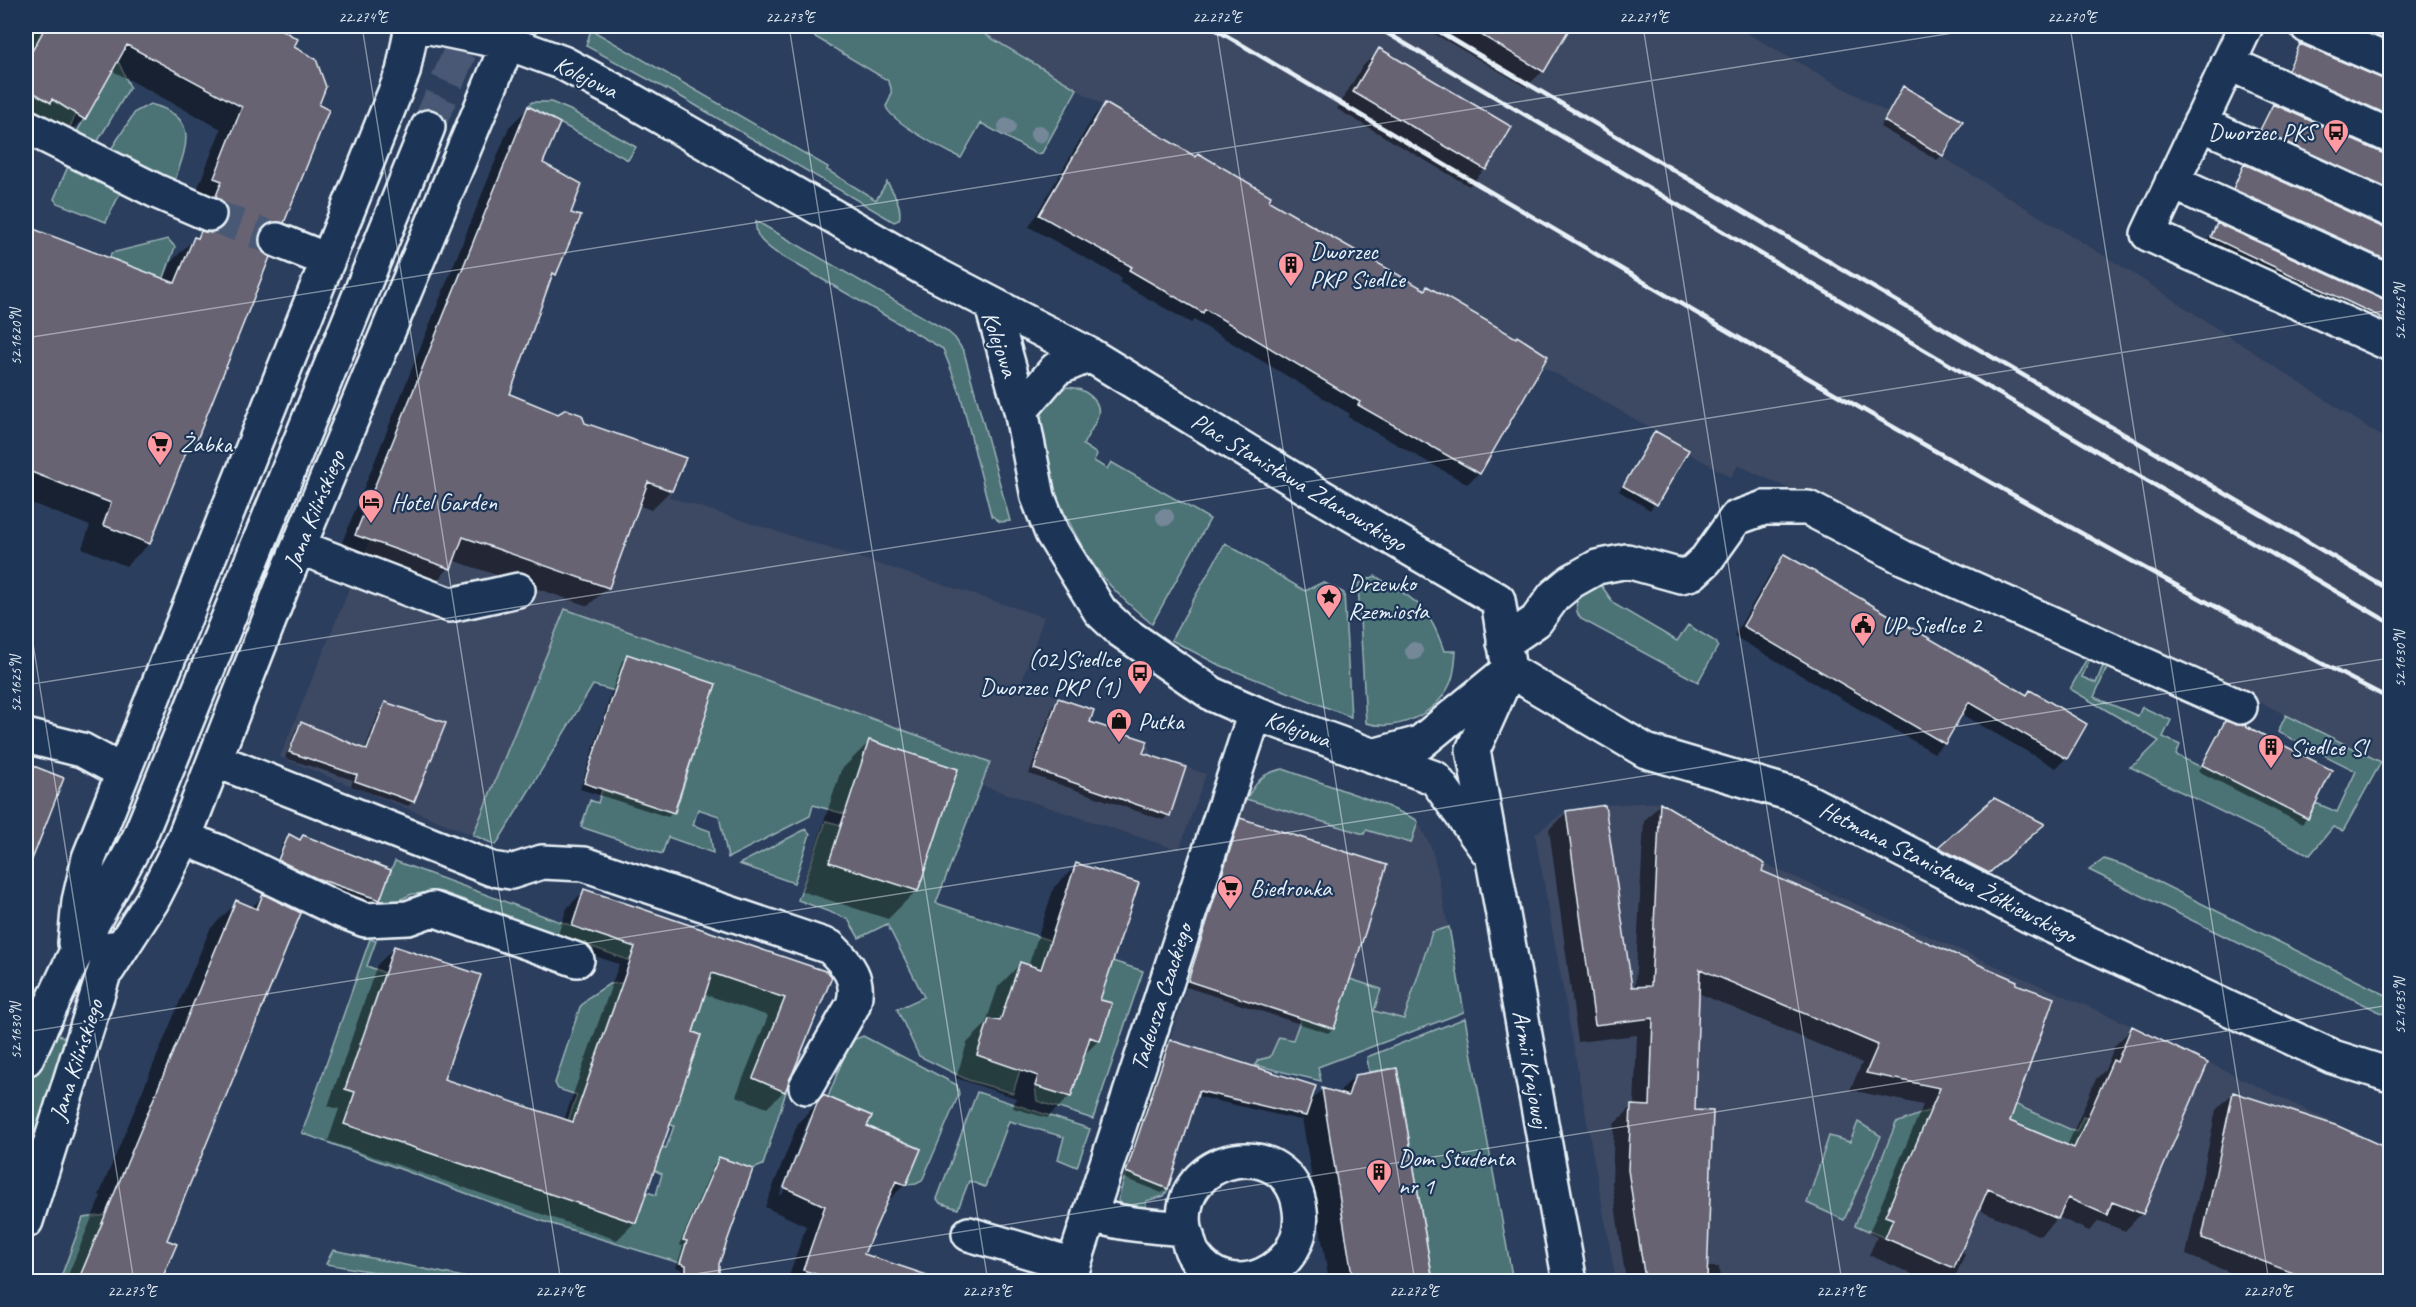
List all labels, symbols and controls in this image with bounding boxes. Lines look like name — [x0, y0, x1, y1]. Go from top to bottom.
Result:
text: 22.274°E — [339, 8, 390, 27]
text: 22.273°E — [766, 8, 817, 27]
text: 22.272°E — [1193, 8, 1244, 27]
text: 22.271°E — [1620, 8, 1671, 27]
text: 22.270°E — [2048, 8, 2099, 27]
street label: Kolejowa — [549, 49, 624, 106]
place label: Dworzec PKS — [2208, 117, 2319, 147]
bus stop icon: Dworzec PKS — [2321, 117, 2351, 155]
place label: Dworzec PKP Siedlce — [1310, 236, 1407, 294]
building icon: Dworzec PKP Siedlce — [1276, 250, 1306, 288]
text: 52.1625°N — [2391, 281, 2410, 340]
text: 52.1620°N — [7, 306, 26, 365]
street label: Kolejowa — [975, 307, 1026, 382]
street label: Plac Stanisława Zdanowskiego — [1186, 406, 1413, 559]
supermarket icon: Żabka — [145, 429, 175, 467]
place label: Żabka — [180, 429, 233, 459]
street label: Jana Kilińskiego — [276, 445, 352, 575]
hotel icon: Hotel Garden — [356, 487, 386, 525]
place label: Hotel Garden — [391, 487, 497, 517]
place label: Drzewko Rzemiosła — [1348, 568, 1430, 626]
place icon: Drzewko Rzemiosła — [1314, 582, 1344, 620]
public building icon: UP Siedlce 2 — [1848, 610, 1878, 648]
place label: UP Siedlce 2 — [1882, 610, 1984, 640]
text: 52.1630°N — [2391, 628, 2410, 687]
place label: (02)Siedlce Dworzec PKP (1) — [980, 644, 1122, 702]
text: 52.1625°N — [7, 653, 26, 712]
bus stop icon: (02)Siedlce Dworzec PKP (1) — [1125, 658, 1155, 696]
street label: Kolejowa — [1261, 703, 1336, 755]
shop icon: Putka — [1104, 706, 1134, 744]
place label: Putka — [1138, 706, 1185, 736]
building icon: Siedlce Sl — [2256, 732, 2286, 770]
place label: Siedlce Sl — [2290, 732, 2371, 762]
street label: Hetmana Stanisława Żółkiewskiego — [1815, 794, 2084, 951]
supermarket icon: Biedronka — [1215, 873, 1245, 911]
place label: Biedronka — [1250, 873, 1333, 903]
street label: Tadeusza Czackiego — [1123, 917, 1200, 1074]
text: 52.1635°N — [2391, 975, 2410, 1034]
street label: Jana Kilińskiego — [42, 994, 110, 1125]
text: 52.1630°N — [7, 1000, 26, 1059]
street label: Armii Krajowej — [1506, 1008, 1557, 1133]
place label: Dom Studenta nr 1 — [1398, 1143, 1516, 1201]
building icon: Dom Studenta nr 1 — [1364, 1157, 1394, 1195]
text: 22.275°E — [108, 1282, 159, 1301]
text: 22.274°E — [536, 1282, 587, 1301]
text: 22.273°E — [963, 1282, 1014, 1301]
text: 22.272°E — [1390, 1282, 1441, 1301]
text: 22.271°E — [1817, 1282, 1868, 1301]
text: 22.270°E — [2244, 1282, 2295, 1301]

